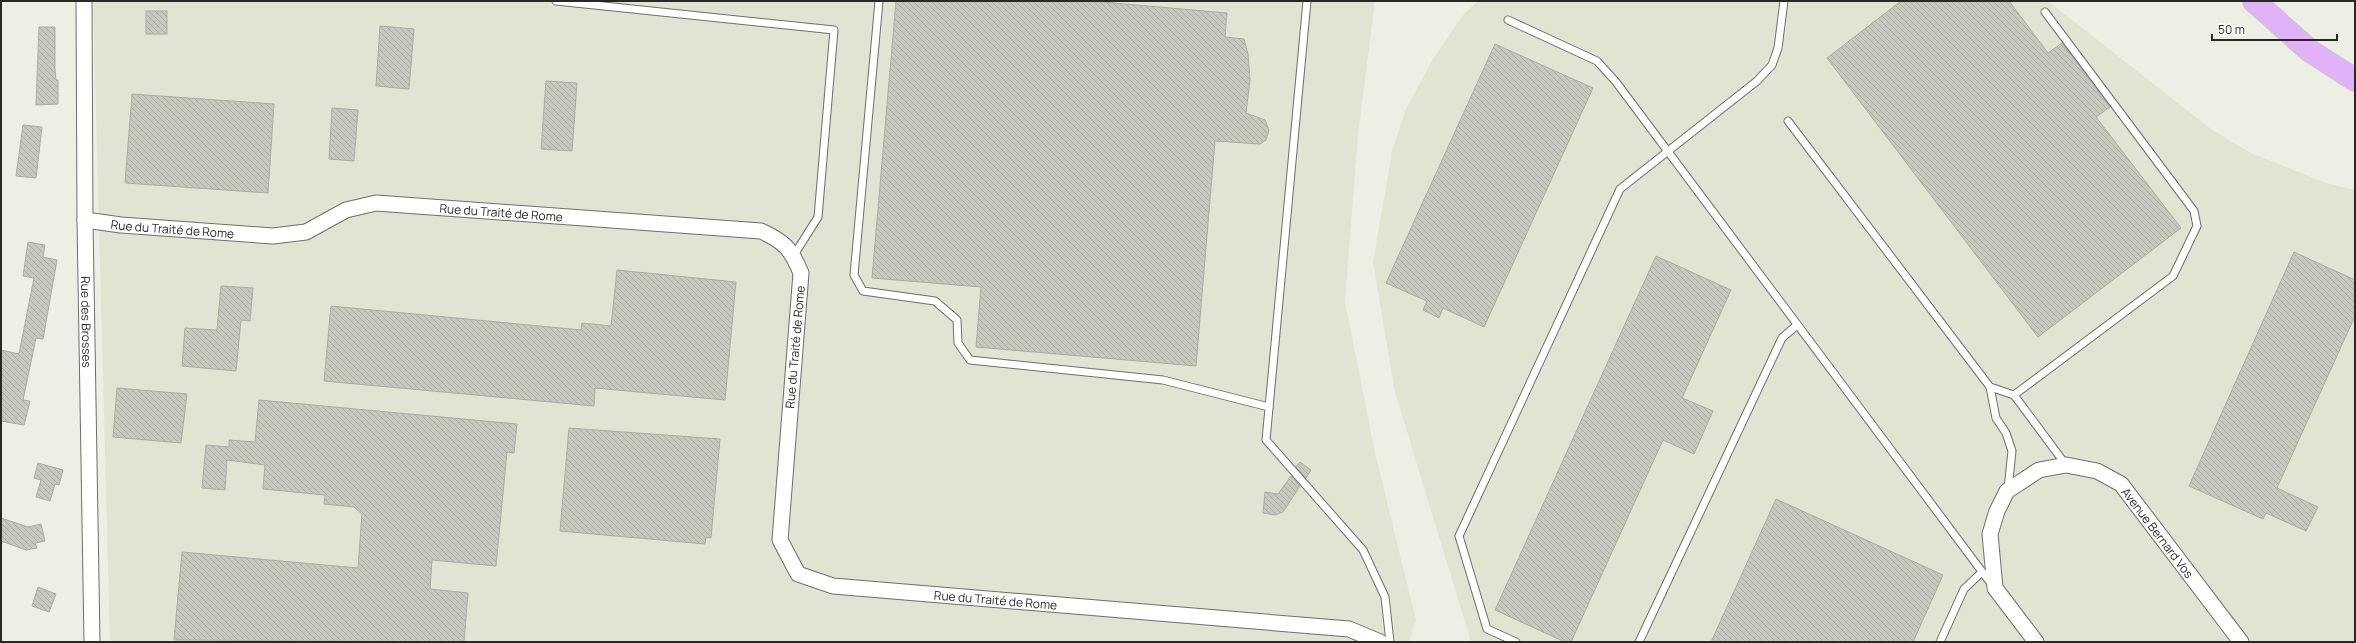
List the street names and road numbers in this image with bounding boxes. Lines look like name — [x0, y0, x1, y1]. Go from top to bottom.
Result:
street label: Rue du Traité de Rome — [439, 199, 563, 225]
street label: Rue du Traité de Rome — [110, 215, 235, 242]
street label: Rue des Brosses — [77, 276, 96, 368]
street label: Rue du Traité de Rome — [781, 285, 809, 409]
street label: Avenue Bernard Vos — [2118, 484, 2198, 581]
street label: Rue du Traité de Rome — [933, 586, 1058, 613]

